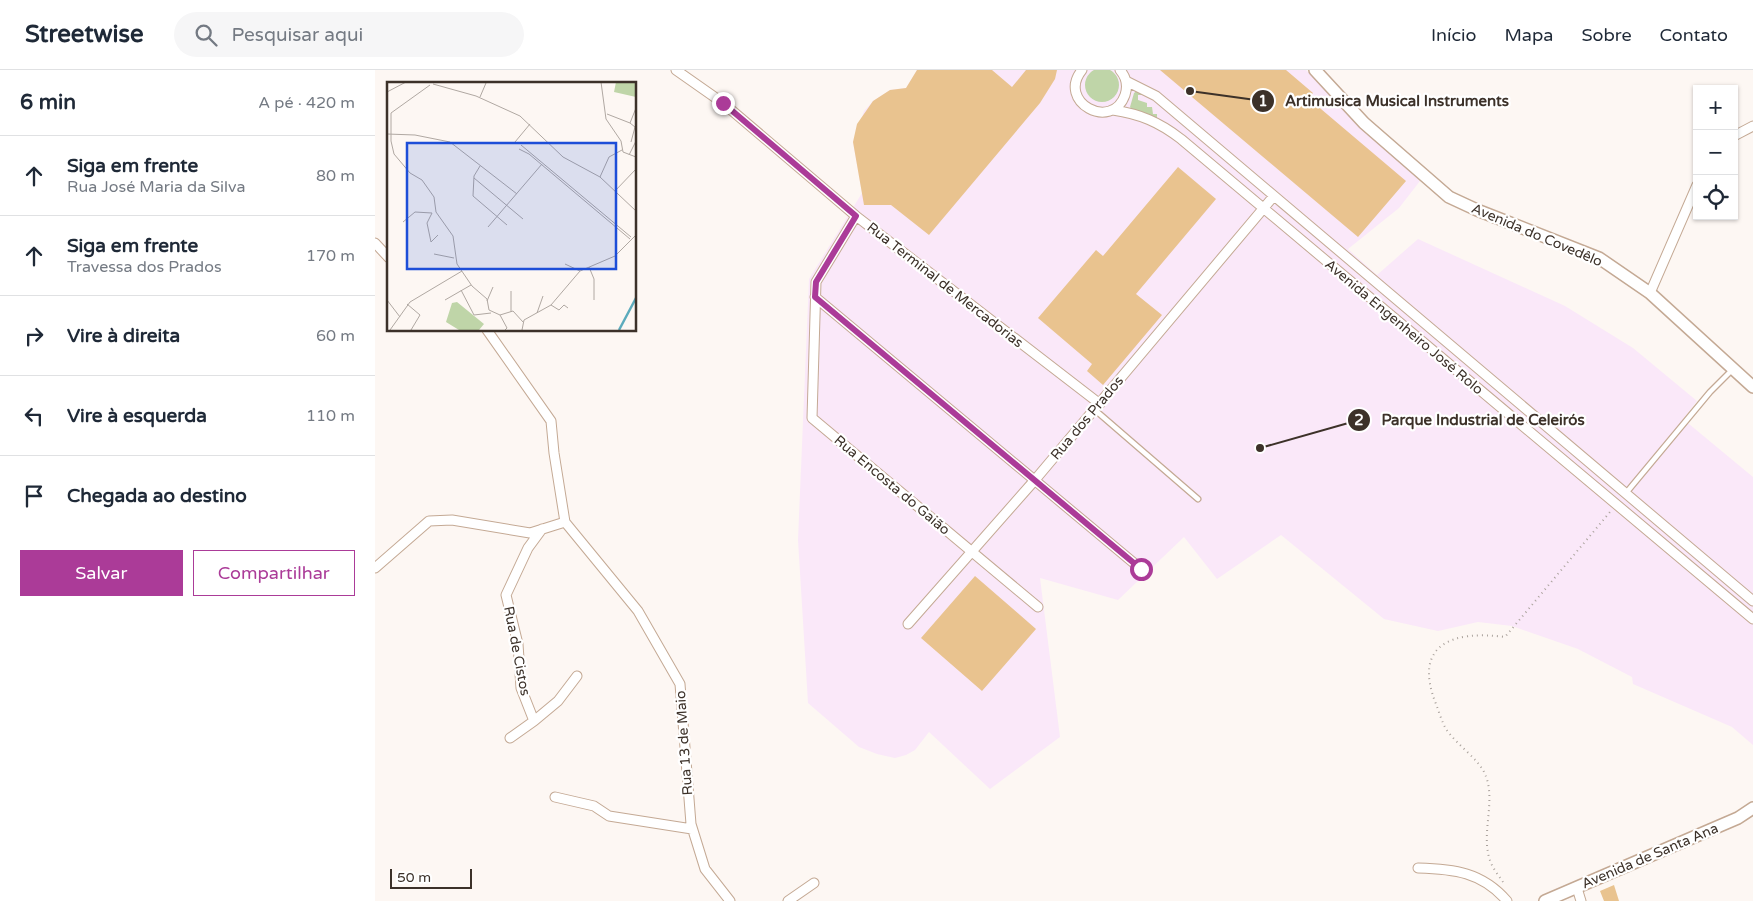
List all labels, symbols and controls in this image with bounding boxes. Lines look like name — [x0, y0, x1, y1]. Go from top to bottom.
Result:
search box — [174, 12, 524, 57]
text: Streetwise — [25, 20, 144, 49]
icon: search — [192, 21, 220, 49]
text: Pesquisar aqui — [232, 24, 363, 46]
text: Início — [1431, 24, 1476, 46]
text: Mapa — [1504, 24, 1553, 46]
text: Sobre — [1581, 24, 1632, 46]
text: Contato — [1660, 24, 1728, 46]
inset map — [387, 82, 636, 331]
map controls — [1693, 85, 1738, 220]
button: + — [1693, 85, 1738, 130]
callout: Artimusica Musical Instruments — [1250, 86, 1519, 116]
text: 6 min — [20, 90, 76, 115]
route end — [712, 92, 735, 115]
text: 1 — [1258, 92, 1268, 110]
text: Artimusica Musical Instruments — [1285, 92, 1509, 110]
text: A pé · 420 m — [258, 93, 355, 113]
button: − — [1693, 130, 1738, 175]
text: Siga em frente — [67, 155, 198, 177]
icon: ahead — [20, 162, 48, 190]
text: 80 m — [316, 166, 355, 186]
button: locate — [1693, 175, 1738, 220]
text: Rua José Maria da Silva — [67, 177, 245, 197]
street label: Avenida do Covedêlo — [1469, 200, 1605, 270]
street label: Rua Terminal de Mercadorias — [863, 219, 1027, 351]
text: Siga em frente — [67, 235, 198, 257]
icon: ahead — [20, 242, 48, 270]
text: 170 m — [306, 246, 355, 266]
street label: Avenida Engenheiro José Rolo — [1321, 256, 1487, 398]
text: Travessa dos Prados — [67, 257, 222, 277]
icon: right — [20, 322, 48, 350]
text: Vire à direita — [67, 325, 180, 347]
text: 60 m — [316, 326, 355, 346]
street label: Rua dos Prados — [1047, 372, 1127, 463]
icon: left — [20, 402, 48, 430]
text: Vire à esquerda — [67, 405, 207, 427]
callout: Parque Industrial de Celeirós — [1346, 405, 1595, 435]
text: 110 m — [306, 406, 355, 426]
text: 2 — [1354, 411, 1364, 429]
text: Parque Industrial de Celeirós — [1381, 411, 1585, 430]
street label: Rua Encosta do Gaião — [831, 432, 953, 538]
icon: arrive — [20, 482, 48, 510]
text: Chegada ao destino — [67, 485, 247, 507]
button: Salvar — [20, 550, 183, 596]
button: Compartilhar — [193, 550, 355, 596]
route start — [1130, 558, 1153, 581]
street label: Rua de Cistos — [500, 605, 534, 697]
street label: Rua 13 de Maio — [672, 690, 696, 796]
street label: Avenida de Santa Ana — [1579, 820, 1721, 892]
scale bar — [390, 866, 473, 889]
text: 50 m — [397, 869, 431, 886]

